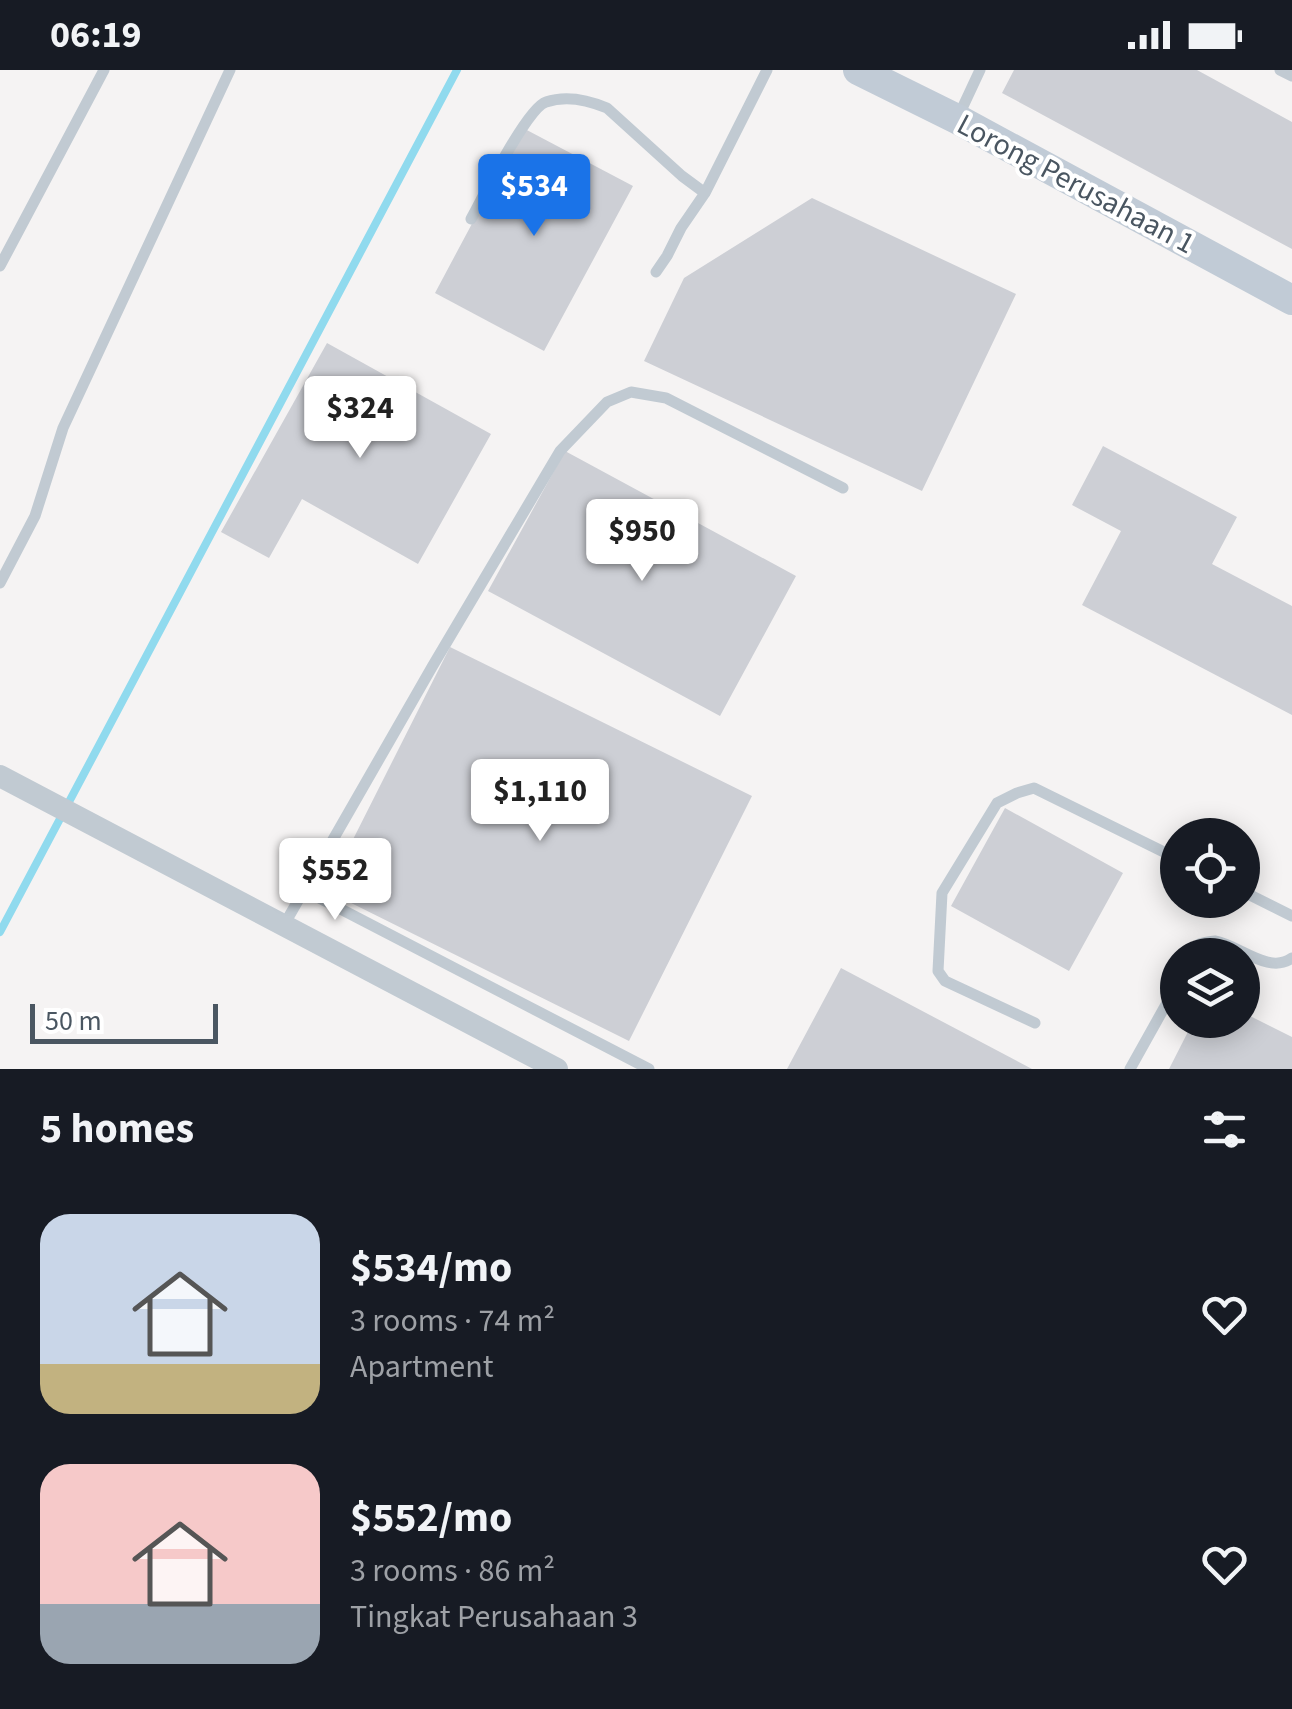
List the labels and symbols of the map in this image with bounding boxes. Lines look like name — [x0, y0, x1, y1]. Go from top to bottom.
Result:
street label: Lorong Perusahaan 1 — [949, 103, 1203, 265]
pin: $534 — [475, 154, 593, 239]
pin: $324 — [301, 376, 419, 461]
pin: $950 — [583, 499, 701, 584]
pin: $1,110 — [459, 759, 621, 844]
pin: $552 — [276, 838, 394, 923]
scale bar — [30, 999, 218, 1044]

